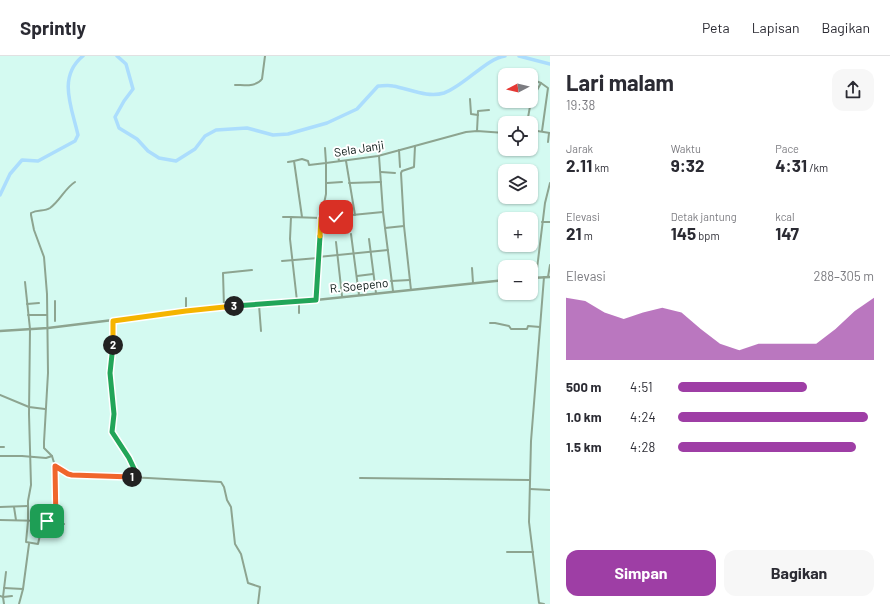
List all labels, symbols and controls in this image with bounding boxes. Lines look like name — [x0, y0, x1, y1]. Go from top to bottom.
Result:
text: Sprintly — [20, 16, 86, 39]
text: Peta — [702, 19, 730, 36]
text: Lapisan — [752, 19, 800, 36]
text: Bagikan — [822, 19, 870, 36]
north arrow — [498, 68, 538, 108]
map controls — [498, 68, 538, 300]
text: Lari malam — [566, 69, 674, 95]
button: share — [832, 69, 874, 111]
text: 19:38 — [566, 97, 595, 113]
button: locate — [498, 116, 538, 156]
street label: Sela Janji — [333, 137, 385, 159]
text: Jarak — [566, 142, 593, 155]
text: Waktu — [671, 142, 701, 155]
text: Pace — [775, 142, 799, 155]
text: 2.11 — [566, 155, 592, 175]
text: 9:32 — [671, 155, 705, 175]
text: 4:31 — [775, 155, 807, 175]
text: km — [592, 161, 609, 174]
text: /km — [807, 161, 828, 174]
button: layers — [498, 164, 538, 204]
pin — [319, 200, 353, 234]
icon: check — [325, 206, 347, 228]
text: Elevasi — [566, 210, 600, 223]
text: Detak jantung — [671, 210, 737, 223]
text: kcal — [775, 210, 795, 223]
button: + — [498, 212, 538, 252]
text: 21 — [566, 223, 581, 243]
text: 145 — [671, 223, 696, 243]
text: 147 — [775, 223, 799, 243]
text: m — [581, 229, 593, 242]
text: bpm — [696, 229, 720, 242]
button: − — [498, 260, 538, 300]
text: Elevasi — [566, 268, 606, 284]
text: 288–305 m — [814, 268, 874, 284]
street label: R. Soepeno — [329, 275, 389, 295]
pin: 3 — [224, 296, 244, 316]
text: 3 — [231, 299, 237, 312]
pin: 2 — [103, 335, 123, 355]
text: 2 — [110, 338, 116, 351]
text: 500 m — [566, 379, 601, 395]
text: 4:51 — [630, 379, 652, 395]
text: 1.0 km — [566, 409, 602, 425]
text: 4:24 — [630, 409, 656, 425]
text: 1.5 km — [566, 439, 602, 455]
text: 4:28 — [630, 439, 655, 455]
pin: 1 — [122, 467, 142, 487]
text: 1 — [130, 470, 134, 483]
pin — [30, 504, 64, 538]
icon: arrive — [36, 510, 58, 532]
button: Simpan — [566, 550, 716, 596]
button: Bagikan — [724, 550, 874, 596]

